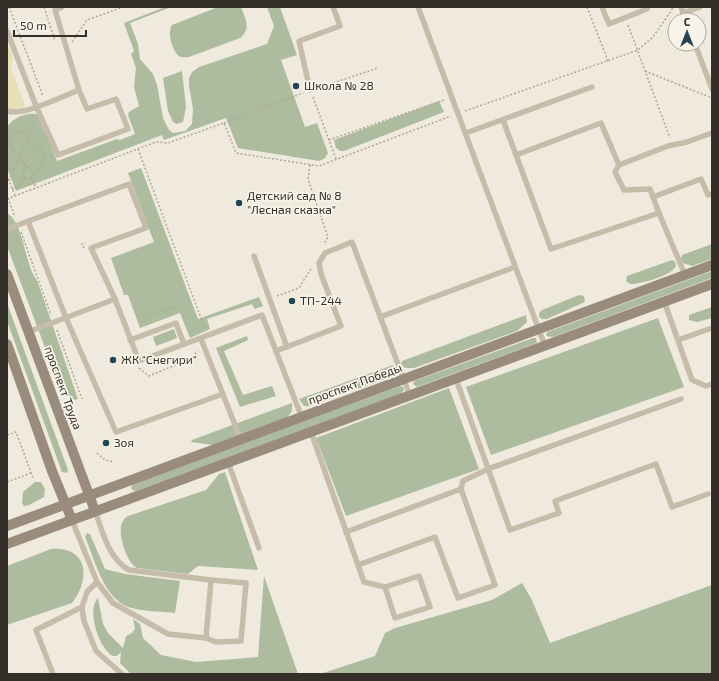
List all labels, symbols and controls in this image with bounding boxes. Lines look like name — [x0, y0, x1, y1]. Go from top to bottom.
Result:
scale bar — [14, 12, 86, 38]
north arrow — [667, 12, 707, 52]
text: С — [684, 15, 691, 28]
text: 50 m — [20, 18, 47, 32]
place label: Школа № 28 — [304, 78, 374, 92]
marker: Школа № 28 — [291, 81, 301, 91]
place label: Детский сад № 8 "Лесная сказка" — [247, 188, 341, 216]
marker: Детский сад № 8 "Лесная сказка" — [234, 198, 244, 208]
place label: ТП-244 — [300, 293, 342, 307]
marker: ТП-244 — [287, 296, 297, 306]
street label: проспект Труда — [41, 344, 85, 431]
place label: ЖК "Снегири" — [121, 352, 197, 366]
marker: ЖК "Снегири" — [108, 355, 118, 365]
street label: проспект Победы — [306, 360, 404, 407]
place label: Зоя — [114, 435, 134, 449]
marker: Зоя — [101, 438, 111, 448]

